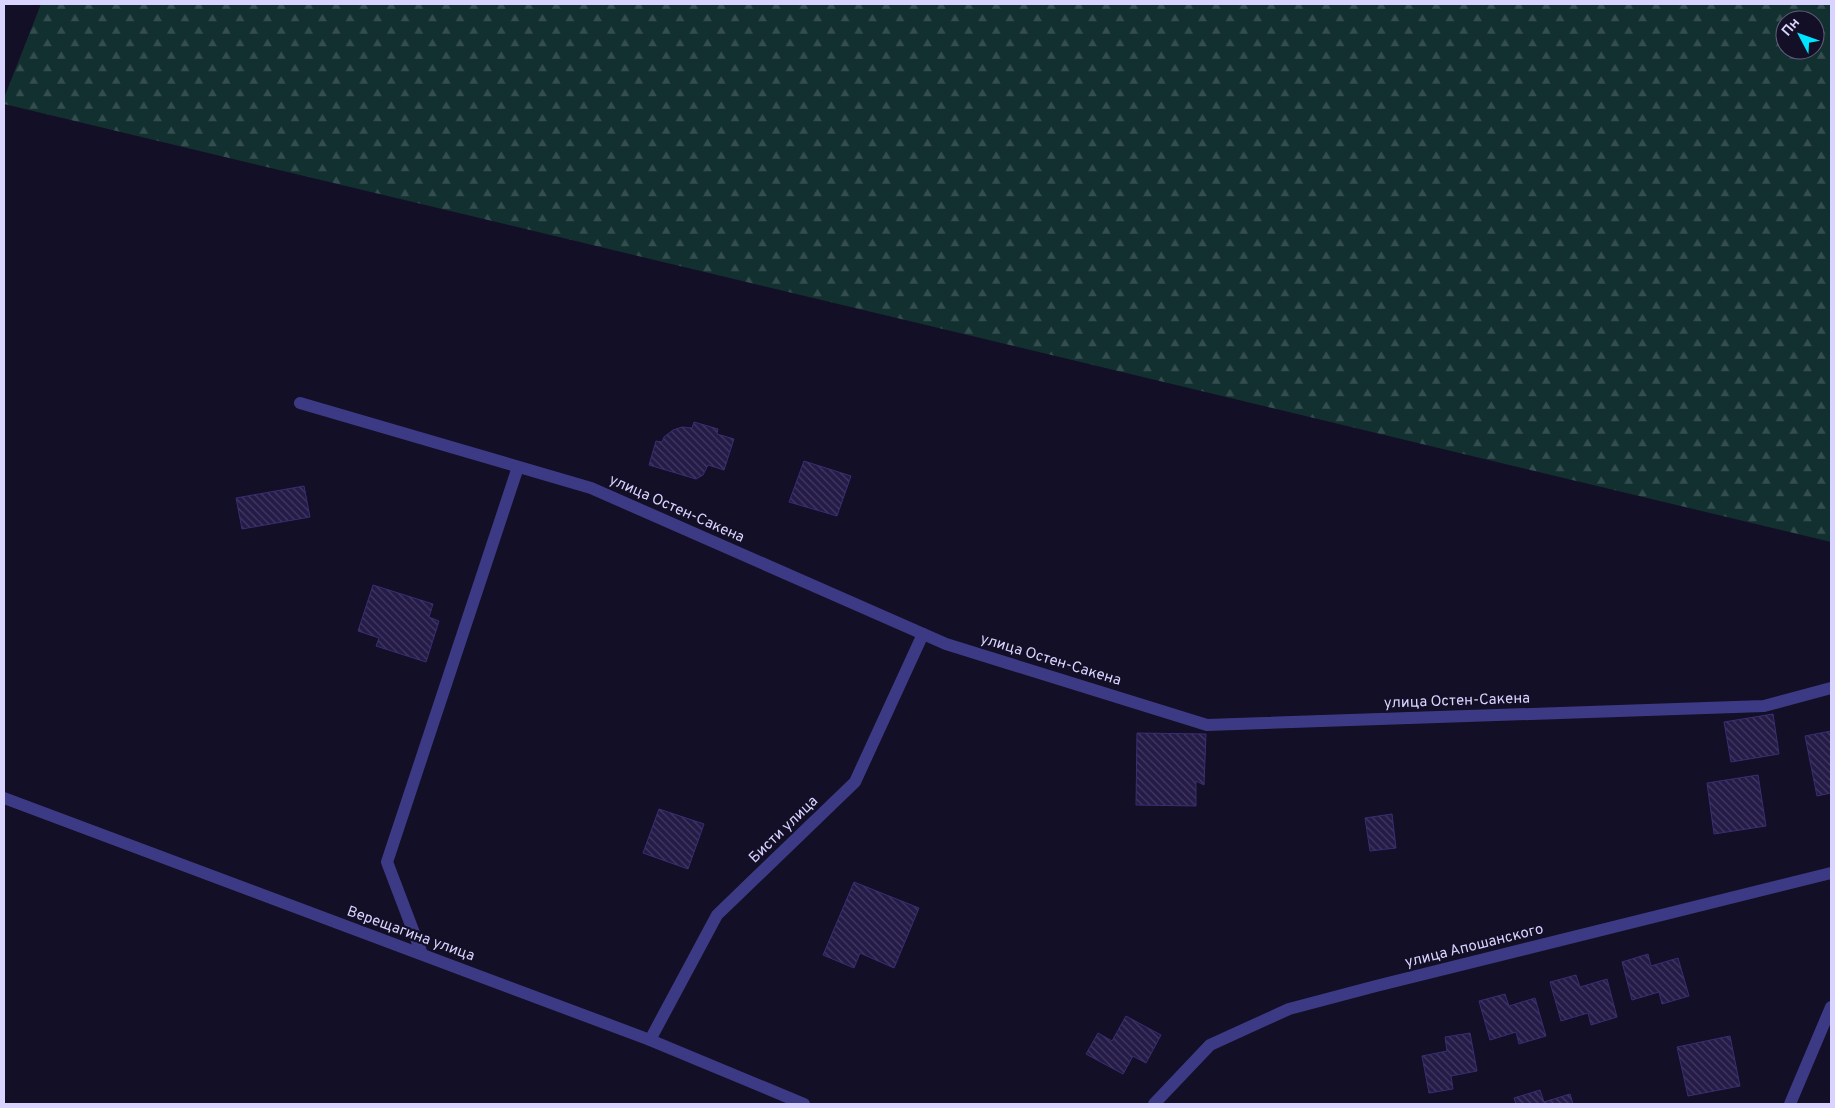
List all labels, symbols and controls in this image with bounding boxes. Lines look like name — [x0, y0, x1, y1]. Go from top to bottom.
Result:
north arrow — [1775, 10, 1825, 60]
text: Пн — [1779, 15, 1804, 40]
street label: улица Остен-Сакена — [606, 471, 747, 548]
street label: улица Остен-Сакена — [978, 630, 1123, 691]
street label: улица Остен-Сакена — [1384, 689, 1530, 714]
street label: Бисти улица — [745, 792, 823, 868]
street label: Верещагина улица — [344, 902, 477, 966]
street label: улица Апошанского — [1403, 920, 1546, 973]

